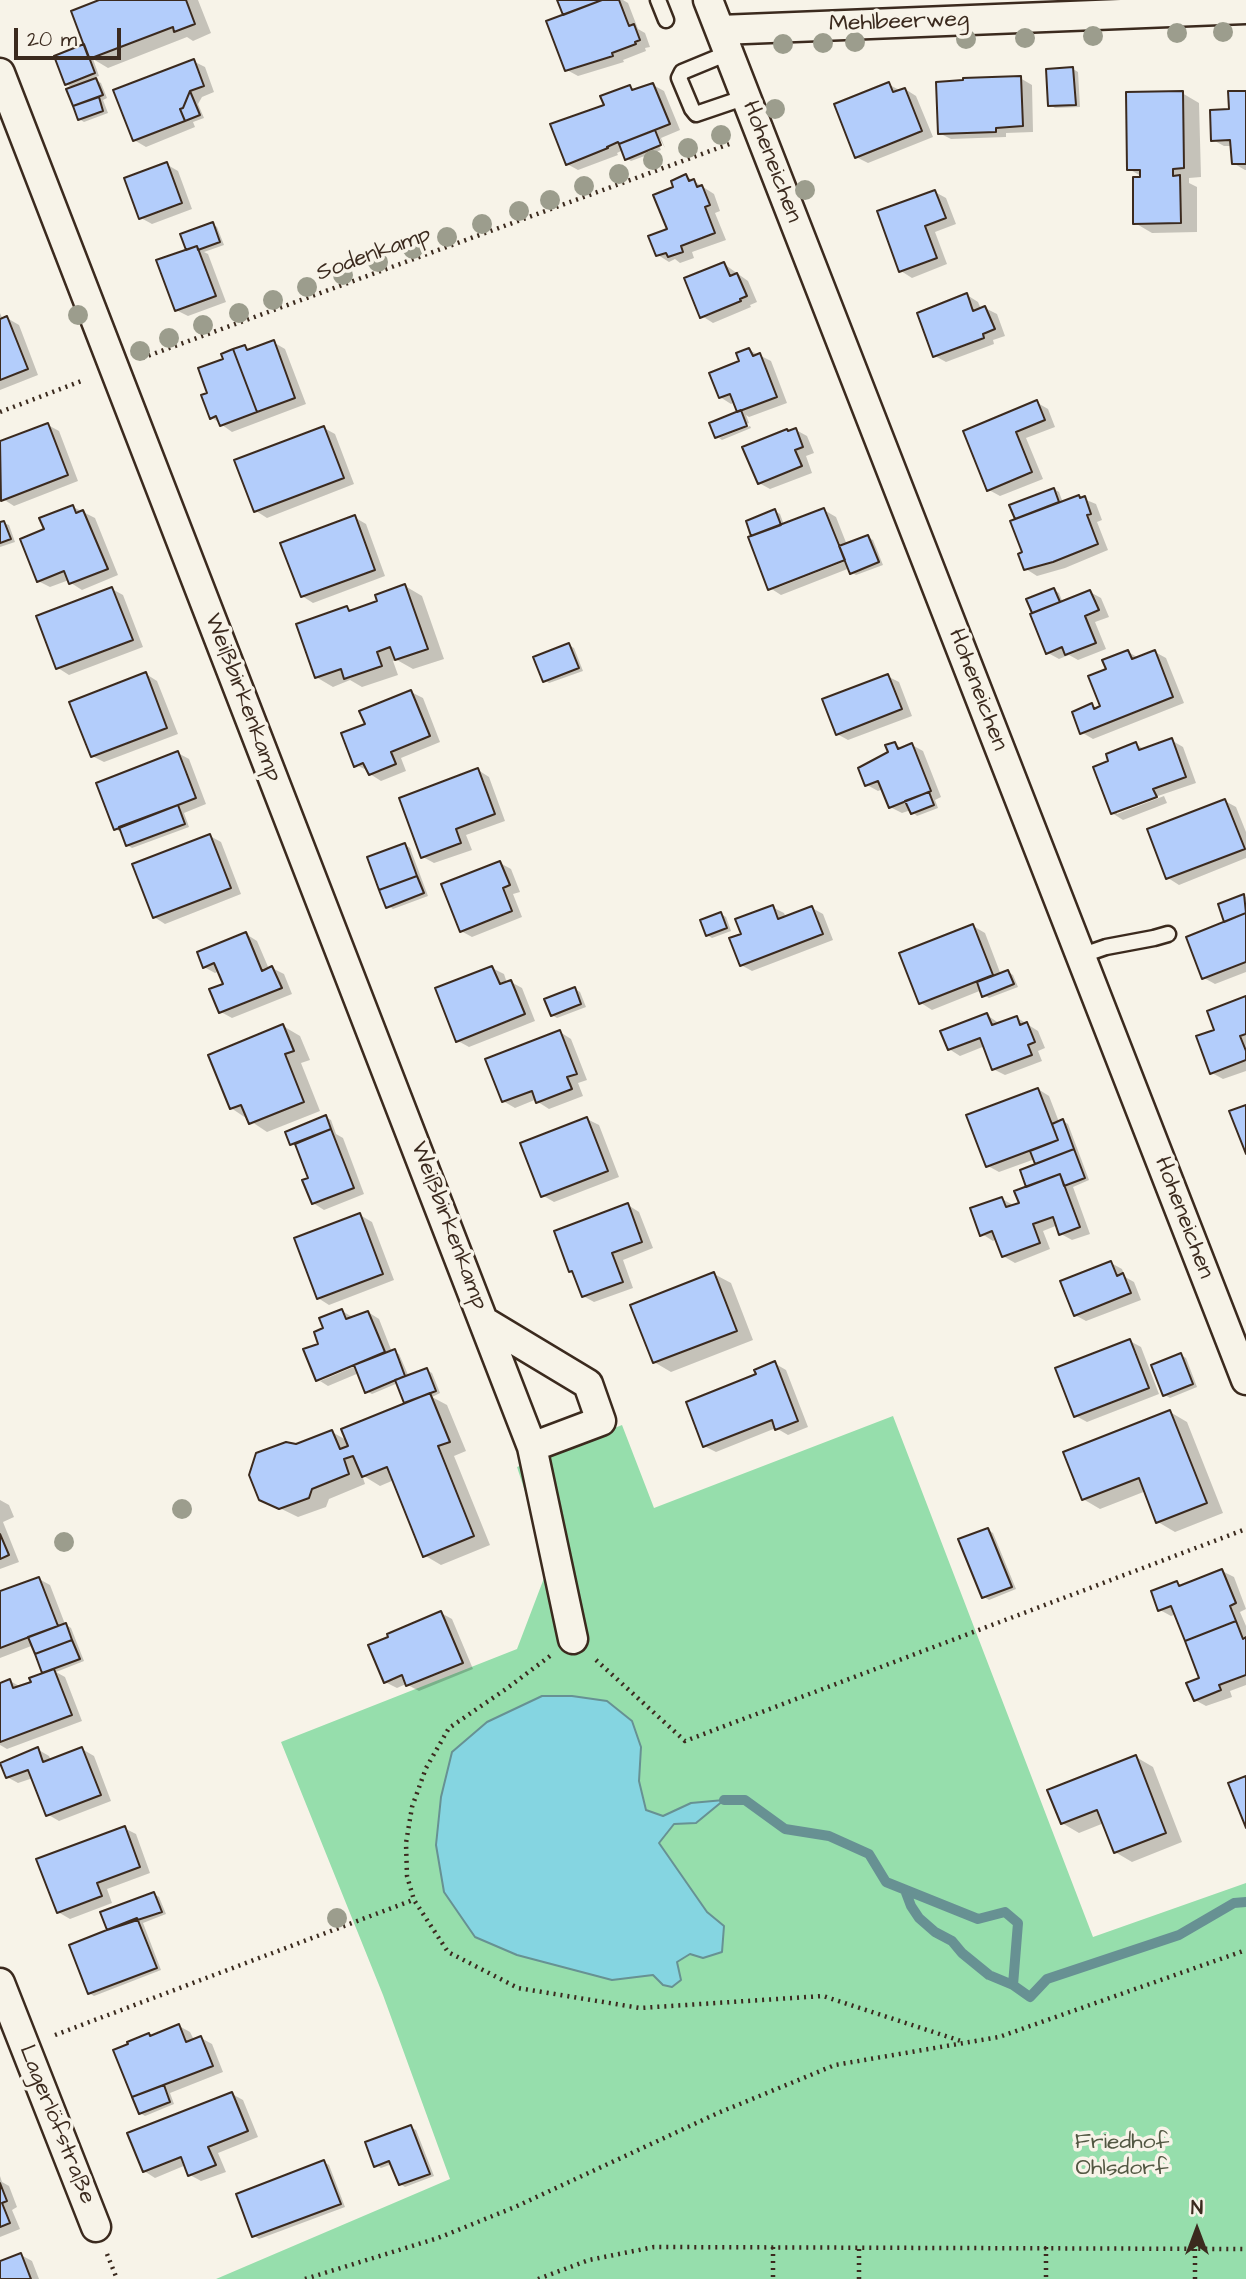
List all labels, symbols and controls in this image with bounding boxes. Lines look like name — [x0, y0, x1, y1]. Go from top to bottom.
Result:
street label: Mehlbeerweg — [829, 7, 969, 39]
scale bar — [18, 14, 124, 58]
text: 20 m — [27, 25, 77, 54]
street label: Hoheneichen — [735, 97, 807, 227]
street label: Sodenkamp — [313, 222, 435, 288]
street label: Weißbirkenkamp — [197, 610, 287, 786]
street label: Hoheneichen — [941, 625, 1013, 755]
street label: Weißbirkenkamp — [403, 1138, 493, 1314]
street label: Hoheneichen — [1147, 1153, 1219, 1283]
street label: Lagerlöfstraße — [12, 2042, 100, 2208]
park label: Friedhof Ohlsdorf — [1075, 2129, 1169, 2183]
north arrow — [1162, 2195, 1232, 2265]
text: N — [1191, 2195, 1203, 2222]

